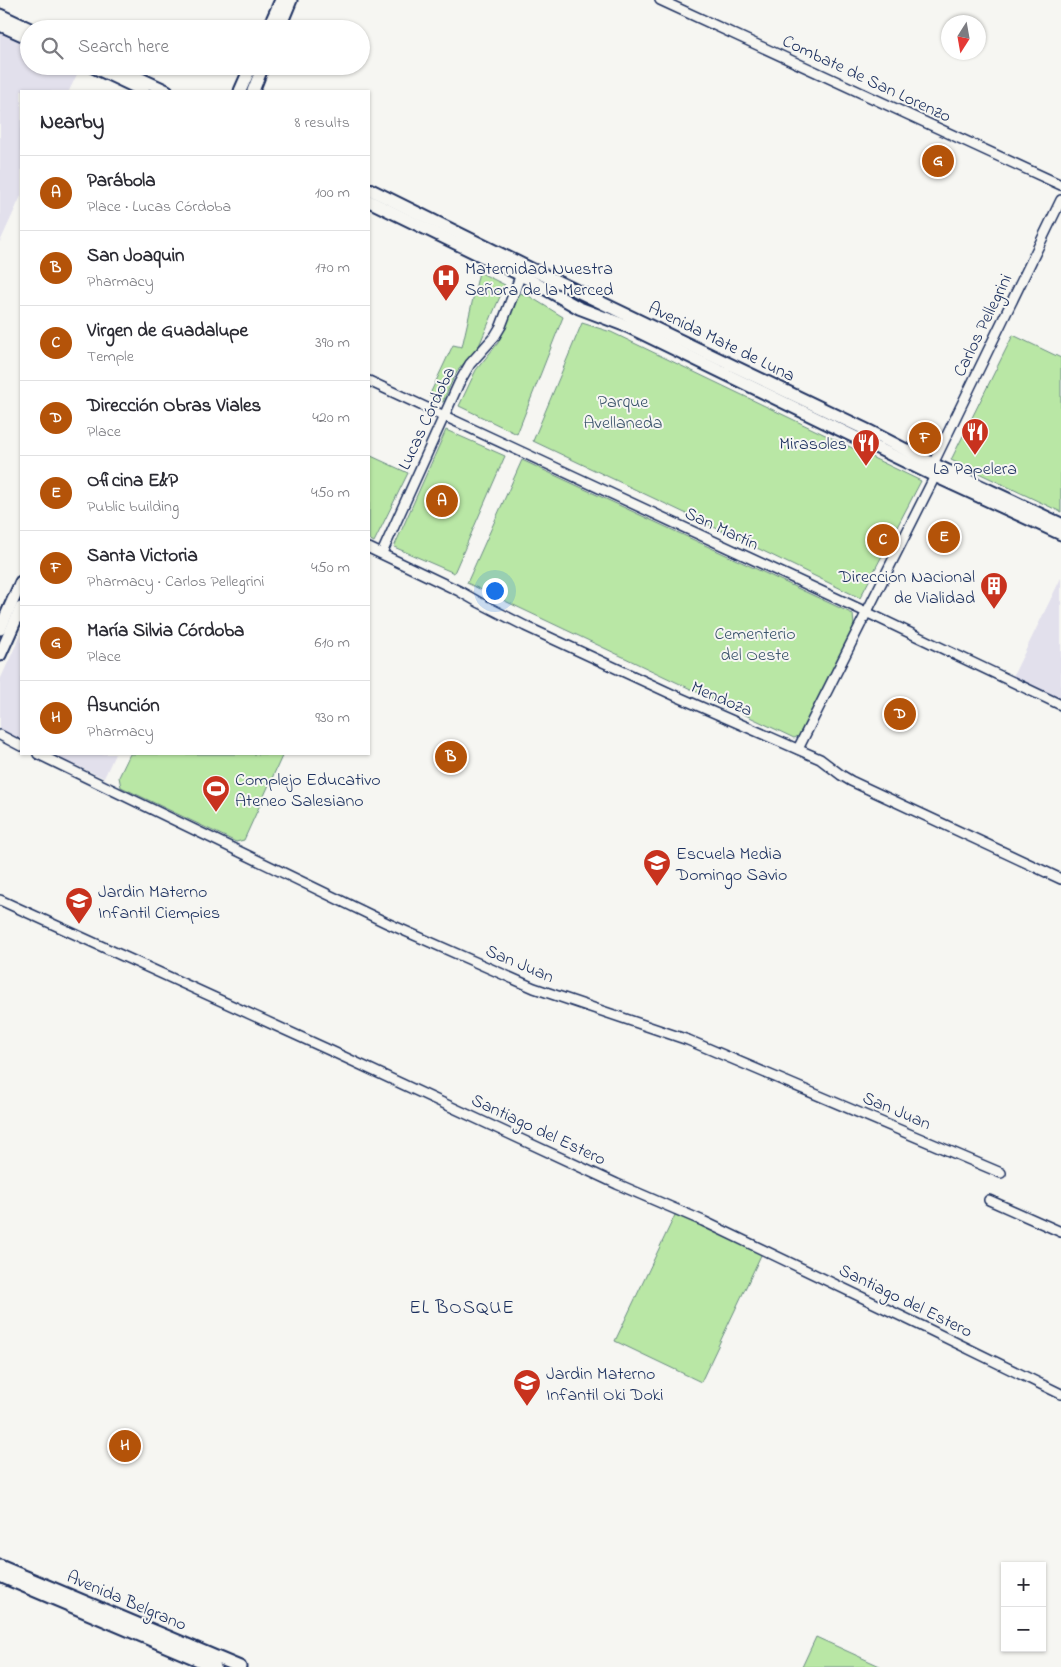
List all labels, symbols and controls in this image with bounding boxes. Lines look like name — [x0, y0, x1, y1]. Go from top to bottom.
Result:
north arrow — [941, 15, 986, 60]
search box — [20, 20, 370, 75]
street label: Combate de San Lorenzo — [777, 29, 955, 130]
icon: search — [38, 34, 66, 62]
text: Search here — [78, 34, 169, 61]
text: Nearby — [40, 108, 104, 138]
text: 8 results — [294, 111, 350, 135]
pin: G — [922, 142, 954, 180]
text: Parábola — [87, 168, 155, 195]
text: A — [51, 181, 61, 205]
text: 100 m — [315, 181, 350, 205]
text: Place · Lucas Córdoba — [87, 195, 231, 219]
text: San Joaquin — [87, 243, 185, 270]
text: B — [51, 256, 61, 280]
text: 170 m — [315, 256, 350, 280]
place label: Maternidad Nuestra Señora de la Merced — [465, 257, 613, 304]
hospital icon: Maternidad Nuestra Señora de la Merced — [431, 263, 461, 302]
text: Pharmacy — [87, 270, 154, 294]
street label: Carlos Pellegrini — [948, 270, 1021, 382]
street label: Avenida Mate de Luna — [643, 296, 799, 390]
text: Virgen de Guadalupe — [87, 318, 248, 345]
text: C — [52, 331, 60, 355]
text: 390 m — [315, 331, 350, 355]
text: Temple — [87, 345, 134, 369]
street label: Lucas Córdoba — [393, 363, 463, 475]
park label: Parque Avellaneda — [583, 390, 663, 437]
text: Dirección Obras Viales — [87, 393, 261, 420]
text: D — [50, 406, 62, 430]
text: 420 m — [312, 406, 350, 430]
restaurant icon: La Papelera — [960, 417, 990, 456]
pin: F — [909, 419, 941, 457]
text: Place — [87, 420, 121, 444]
restaurant icon: Mirasoles — [851, 428, 881, 467]
place label: Mirasoles — [779, 432, 847, 458]
place label: La Papelera — [933, 457, 1017, 483]
text: Oficina E&P — [87, 468, 178, 495]
text: E — [51, 481, 61, 505]
text: 450 m — [311, 481, 350, 505]
pin: A — [426, 482, 458, 520]
text: Public building — [87, 495, 179, 519]
street label: San Martín — [680, 501, 763, 558]
pin: E — [928, 518, 960, 556]
pin: C — [867, 521, 899, 559]
text: Santa Victoria — [87, 543, 198, 570]
text: F — [51, 556, 61, 580]
text: 450 m — [311, 556, 350, 580]
place label: Direccion Nacional de Vialidad — [838, 565, 975, 612]
text: Pharmacy · Carlos Pellegrini — [87, 570, 264, 594]
building icon: Direccion Nacional de Vialidad — [979, 571, 1009, 610]
your location — [482, 578, 508, 604]
text: María Silvia Córdoba — [87, 618, 244, 645]
park label: Cementerio del Oeste — [714, 622, 796, 669]
text: G — [51, 631, 61, 655]
text: 610 m — [315, 631, 350, 655]
text: Place — [87, 645, 121, 669]
street label: Mendoza — [686, 675, 756, 724]
text: Asunción — [87, 693, 160, 720]
pin: D — [884, 695, 916, 733]
text: H — [51, 706, 61, 730]
text: 930 m — [315, 706, 350, 730]
text: Pharmacy — [87, 720, 154, 744]
pin: B — [435, 738, 467, 776]
place label: Complejo Educativo Ateneo Salesiano — [235, 768, 381, 815]
sports icon: Complejo Educativo Ateneo Salesiano — [201, 774, 231, 813]
place label: Escuela Media Domingo Savio — [675, 842, 787, 890]
school or university icon: Escuela Media Domingo Savio — [642, 848, 672, 887]
place label: Jardin Materno Infantil Ciempies — [98, 880, 220, 927]
school or university icon: Jardin Materno Infantil Ciempies — [64, 886, 94, 925]
street label: San Juan — [481, 939, 558, 991]
street label: San Juan — [858, 1086, 935, 1138]
street label: Santiago del Estero — [466, 1088, 610, 1174]
street label: Santiago del Estero — [833, 1258, 976, 1346]
district label: EL BOSQUE — [409, 1295, 515, 1322]
place label: Jardin Materno Infantil Oki Doki — [546, 1362, 663, 1409]
school or university icon: Jardin Materno Infantil Oki Doki — [512, 1368, 542, 1407]
pin: H — [109, 1427, 141, 1465]
map controls — [1001, 1562, 1046, 1652]
button: + — [1001, 1562, 1046, 1607]
street label: Avenida Belgrano — [62, 1565, 190, 1640]
button: − — [1001, 1607, 1046, 1652]

